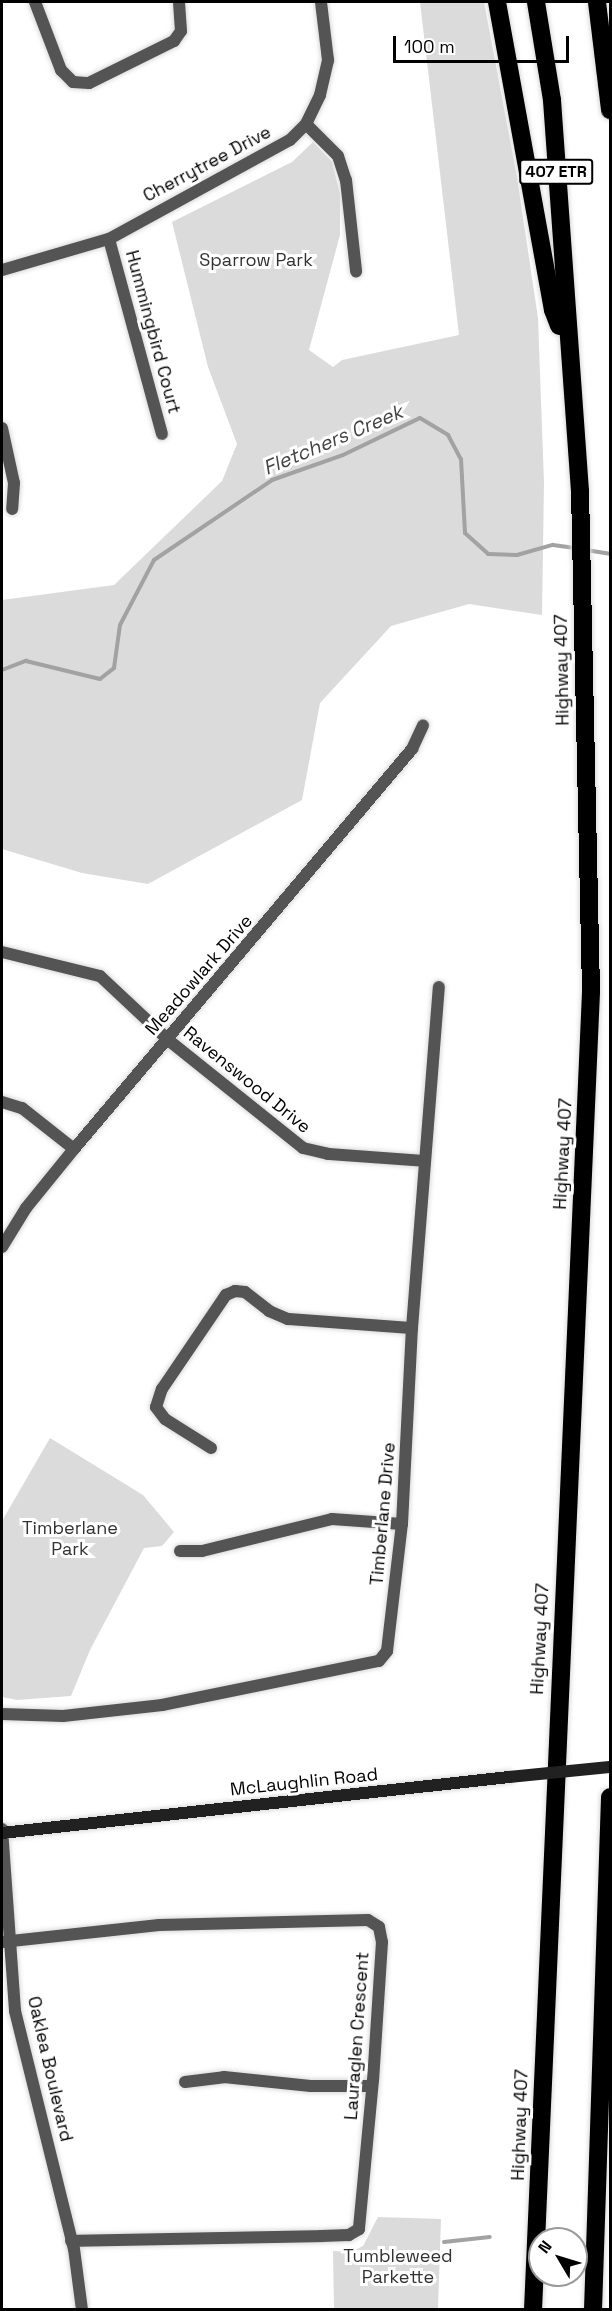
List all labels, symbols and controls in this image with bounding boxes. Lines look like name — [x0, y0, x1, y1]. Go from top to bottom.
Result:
scale bar — [396, 24, 572, 62]
text: 100 m — [404, 35, 455, 58]
street label: Cherrytree Drive — [139, 121, 275, 207]
road number: 407 ETR — [518, 159, 594, 185]
street label: Hummingbird Court — [121, 248, 185, 416]
park label: Sparrow Park — [199, 249, 313, 271]
water label: Fletchers Creek — [259, 400, 407, 480]
street label: Highway 407 — [550, 614, 574, 726]
street label: Meadowlark Drive — [141, 910, 257, 1040]
street label: Ravenswood Drive — [179, 1022, 315, 1138]
street label: Highway 407 — [549, 1098, 577, 1210]
street label: Timberlane Drive — [366, 1442, 400, 1586]
park label: Timberlane Park — [22, 1518, 118, 1561]
street label: Highway 407 — [526, 1583, 554, 1695]
street label: McLaughlin Road — [229, 1763, 379, 1801]
street label: Lauraglen Crescent — [340, 1951, 374, 2121]
street label: Oaklea Boulevard — [23, 1994, 77, 2144]
street label: Highway 407 — [507, 2069, 533, 2181]
north arrow — [528, 2227, 588, 2287]
text: N — [533, 2236, 557, 2258]
park label: Tumbleweed Parkette — [343, 2246, 453, 2288]

